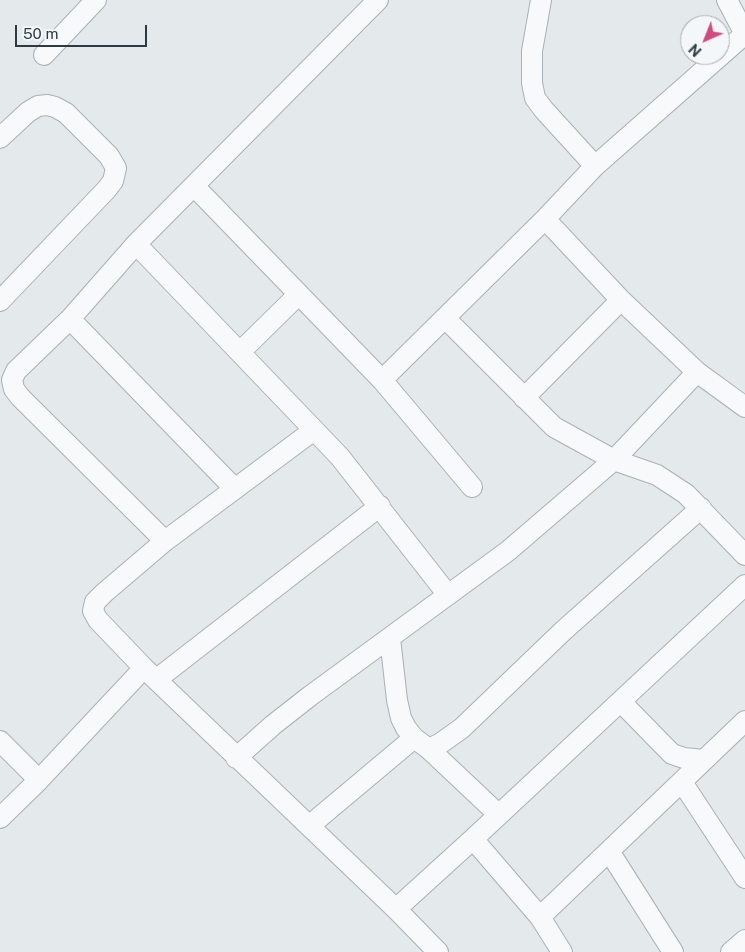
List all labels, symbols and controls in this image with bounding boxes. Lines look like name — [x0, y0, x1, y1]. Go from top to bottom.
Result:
scale bar — [18, 15, 150, 47]
north arrow — [680, 15, 730, 65]
text: 50 m — [23, 25, 58, 42]
text: N — [686, 41, 705, 60]

